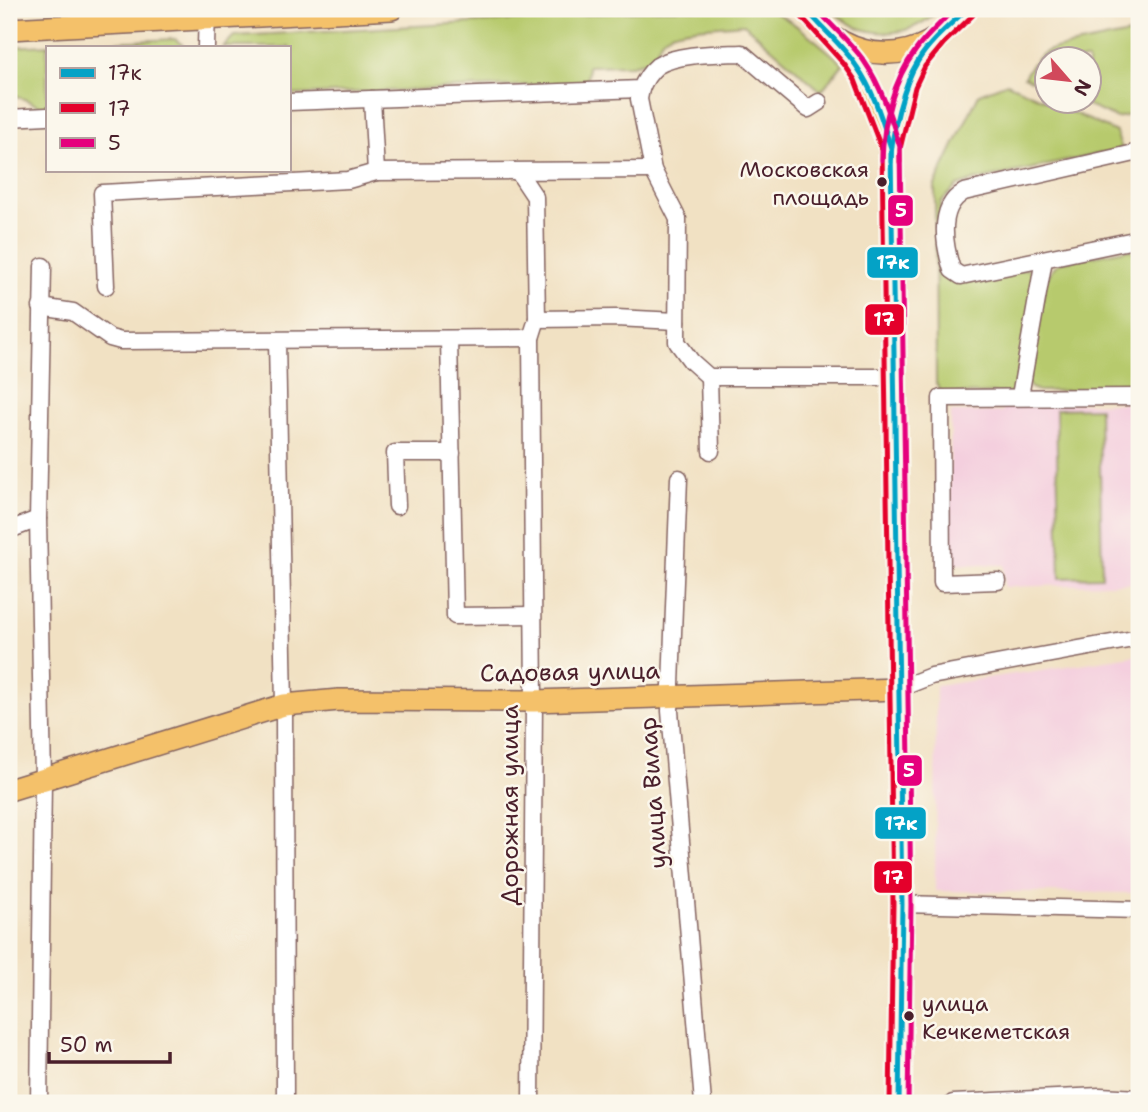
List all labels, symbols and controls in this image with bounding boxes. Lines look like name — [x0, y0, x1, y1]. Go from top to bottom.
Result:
legend — [46, 46, 290, 172]
north arrow — [1032, 46, 1102, 116]
text: 17к — [108, 59, 142, 87]
text: N — [1068, 75, 1097, 100]
text: 17 — [108, 95, 130, 123]
text: 5 — [108, 129, 121, 157]
place label: Московская площадь — [740, 155, 869, 212]
marker: Московская площадь — [875, 175, 889, 189]
line badge: 5 — [887, 194, 914, 227]
text: 5 — [895, 198, 907, 223]
line badge: 17к — [866, 246, 919, 279]
text: 17к — [876, 250, 910, 275]
line badge: 17 — [864, 303, 905, 336]
text: 17 — [873, 307, 895, 332]
street label: Садовая улица — [480, 654, 661, 690]
street label: Дорожная улица — [494, 705, 526, 905]
street label: улица Вилар — [632, 716, 674, 870]
line badge: 5 — [896, 754, 923, 787]
text: 5 — [903, 758, 915, 783]
line badge: 17к — [874, 806, 927, 840]
text: 17к — [884, 811, 918, 836]
line badge: 17 — [873, 860, 913, 894]
text: 17 — [882, 865, 904, 890]
place label: улица Кечкеметская — [922, 989, 1070, 1046]
marker: улица Кечкеметская — [902, 1009, 916, 1023]
scale bar — [49, 1021, 170, 1065]
text: 50 m — [60, 1031, 113, 1059]

